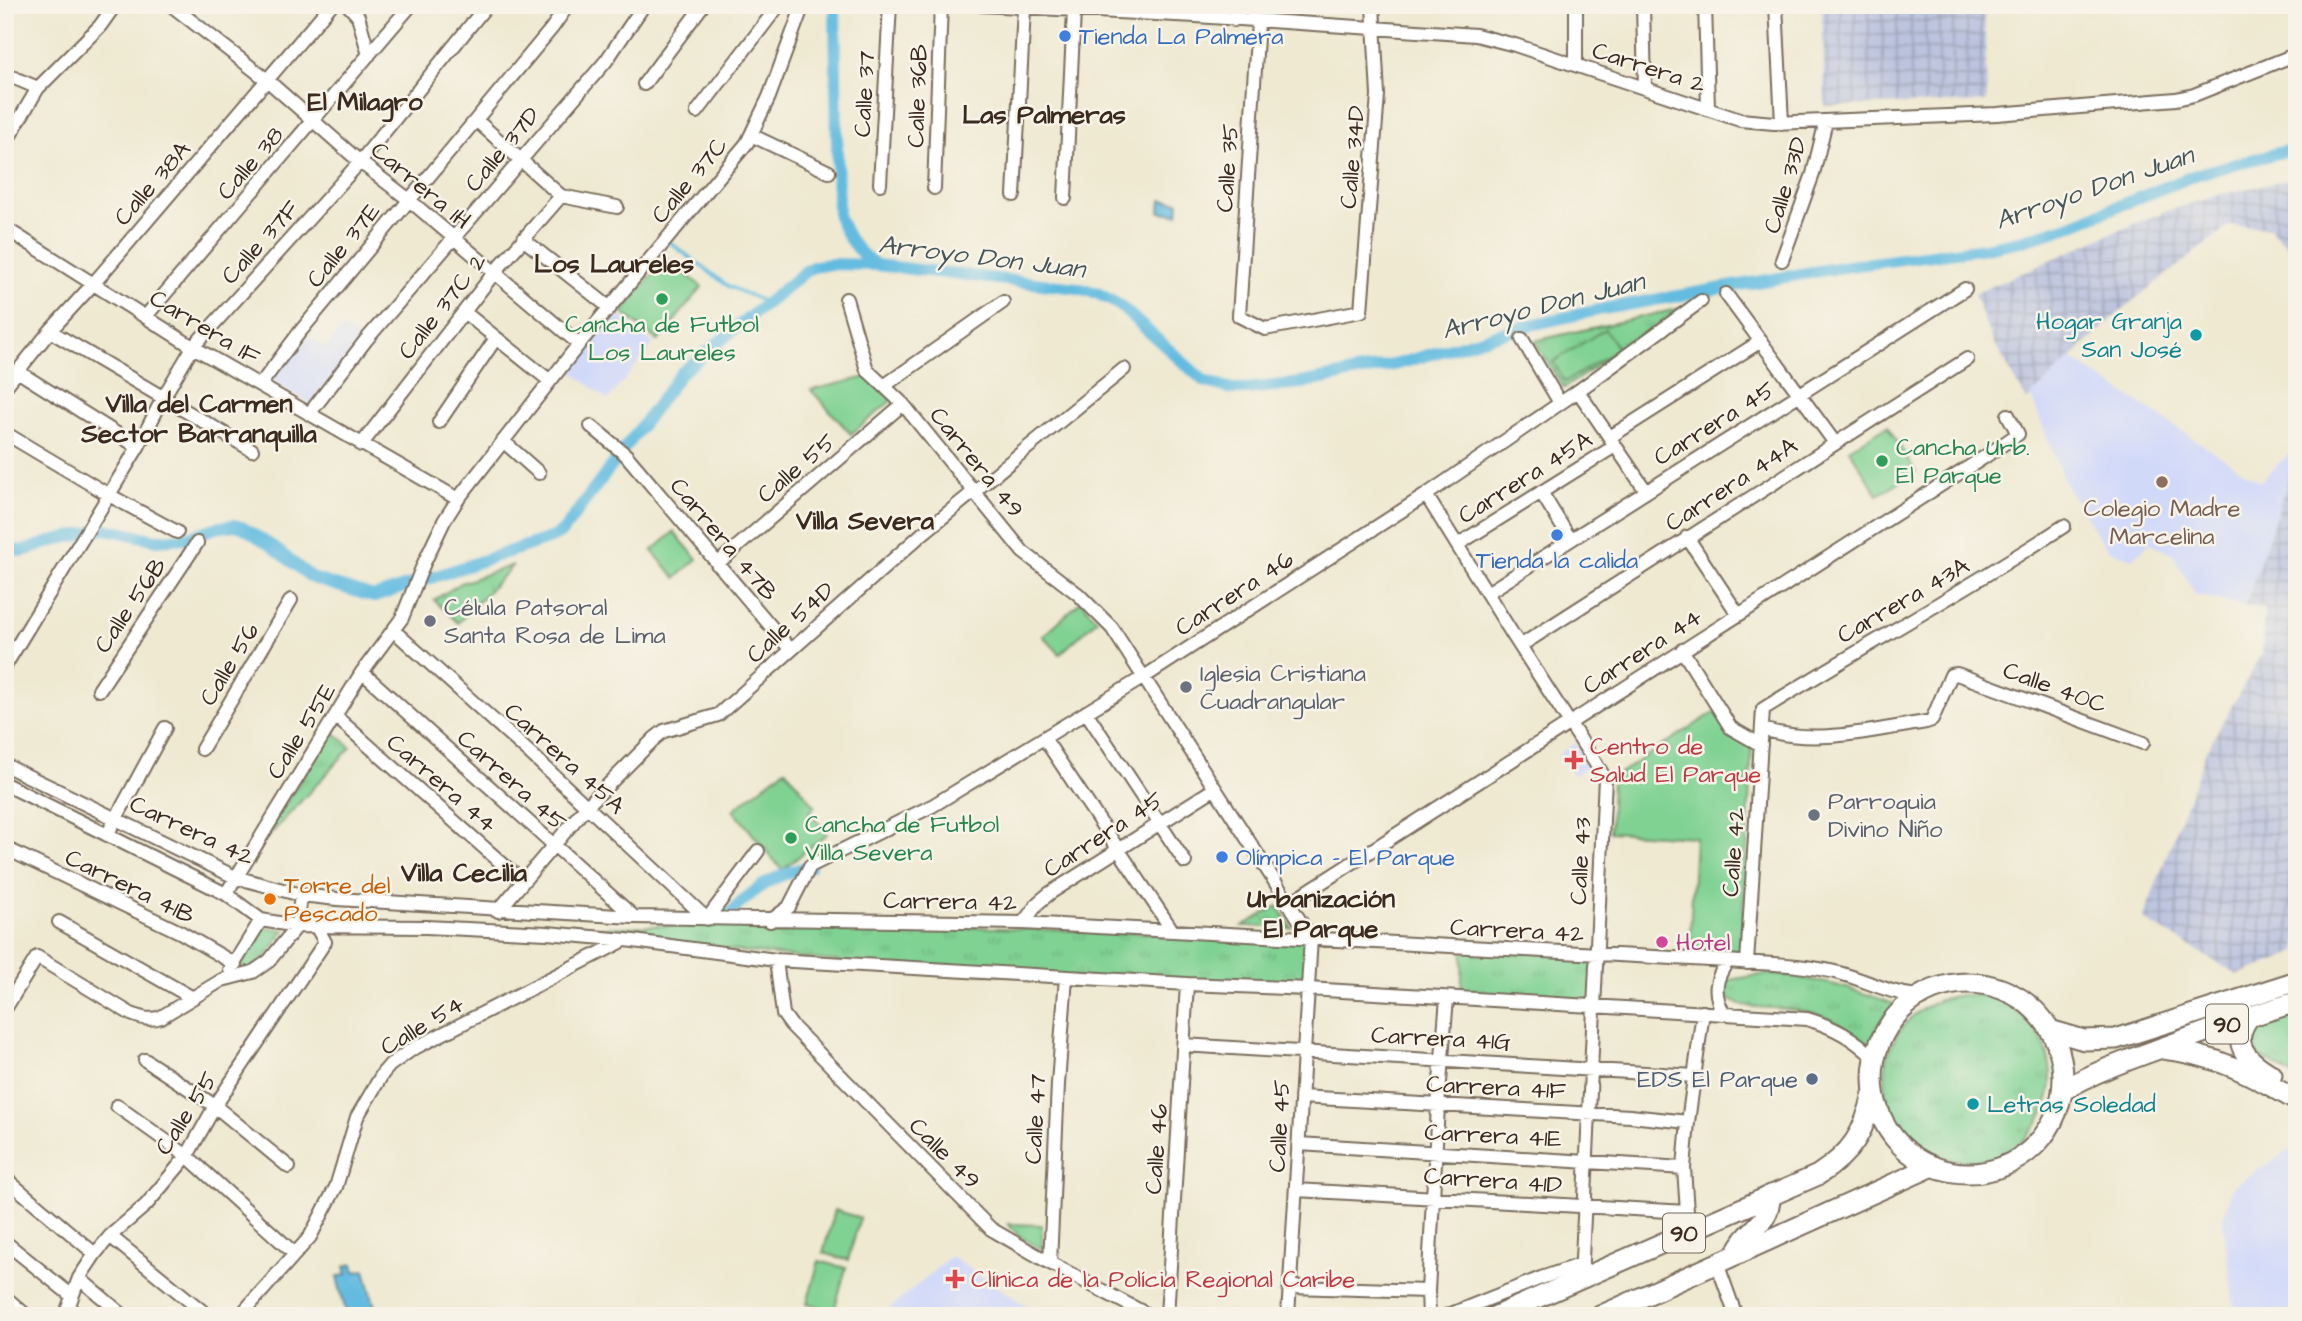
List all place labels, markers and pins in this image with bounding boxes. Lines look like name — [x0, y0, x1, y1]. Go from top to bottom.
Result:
place label: Tienda La Palmera — [1079, 20, 1284, 54]
marker: Tienda La Palmera — [1057, 28, 1073, 44]
marker: Cancha de Futbol Los Laureles — [654, 291, 670, 307]
place label: Hogar Granja San José — [2036, 305, 2182, 367]
place label: Cancha de Futbol Los Laureles — [565, 308, 759, 370]
marker: Hogar Granja San José — [2188, 327, 2204, 343]
place label: Cancha Urb. El Parque — [1896, 431, 2030, 493]
marker: Cancha Urb. El Parque — [1874, 453, 1890, 469]
marker: Colegio Madre Marcelina — [2154, 474, 2170, 490]
place label: Colegio Madre Marcelina — [2084, 492, 2240, 554]
marker: Tienda la calida — [1549, 527, 1565, 543]
place label: Tienda la calida — [1476, 544, 1638, 578]
place label: Célula Patsoral Santa Rosa de Lima — [444, 591, 666, 653]
marker: Célula Patsoral Santa Rosa de Lima — [422, 613, 438, 629]
place label: Iglesia Cristiana Cuadrangular — [1200, 657, 1366, 720]
marker: Iglesia Cristiana Cuadrangular — [1178, 679, 1194, 695]
place label: Centro de Salud El Parque — [1590, 730, 1761, 792]
marker: Centro de Salud El Parque — [1564, 750, 1584, 770]
place label: Parroquia Divino Niño — [1828, 785, 1943, 847]
marker: Parroquia Divino Niño — [1806, 807, 1822, 823]
place label: Cancha de Futbol Villa Severa — [805, 808, 999, 870]
marker: Cancha de Futbol Villa Severa — [783, 830, 799, 846]
place label: Olímpica - El Parque — [1236, 841, 1455, 875]
marker: Olímpica - El Parque — [1214, 849, 1230, 865]
place label: Torre del Pescado — [284, 869, 391, 931]
marker: Torre del Pescado — [262, 891, 278, 907]
place label: Hotel — [1676, 926, 1731, 960]
marker: Hotel — [1654, 934, 1670, 950]
place label: EDS El Parque — [1637, 1063, 1798, 1097]
marker: EDS El Parque — [1804, 1071, 1820, 1087]
place label: Letras Soledad — [1987, 1088, 2156, 1122]
marker: Letras Soledad — [1965, 1096, 1981, 1112]
place label: Clínica de la Polícia Regional Caribe — [971, 1263, 1355, 1298]
marker: Clínica de la Polícia Regional Caribe — [945, 1269, 965, 1289]

